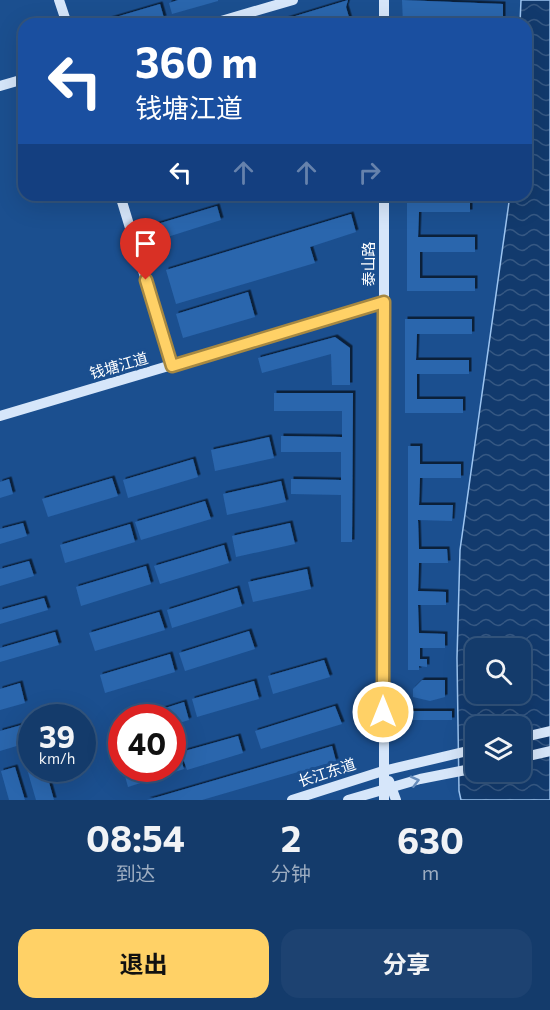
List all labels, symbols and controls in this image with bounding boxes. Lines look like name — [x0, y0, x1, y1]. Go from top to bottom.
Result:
text: 360 m — [135, 35, 258, 87]
icon: left — [36, 42, 114, 120]
text: 钱塘江道 — [135, 91, 243, 124]
icon: left — [164, 156, 197, 189]
icon: ahead — [227, 156, 260, 189]
icon: ahead — [290, 156, 323, 189]
icon: right — [353, 156, 386, 189]
pin — [120, 218, 171, 280]
icon: arrive — [129, 227, 162, 260]
street label: 泰山路 — [359, 241, 377, 287]
street label: 钱塘江道 — [87, 348, 150, 382]
map controls — [465, 638, 531, 782]
button: search — [465, 638, 531, 704]
position arrow — [351, 680, 415, 744]
speed limit sign: 40 — [108, 704, 186, 782]
button: layers — [465, 716, 531, 782]
text: 39 — [39, 717, 75, 754]
text: km/h — [39, 749, 75, 767]
street label: 长江东道 — [295, 754, 358, 790]
one-way arrow — [410, 775, 420, 788]
text: 08:54 — [86, 815, 185, 859]
text: 2 — [281, 815, 301, 859]
text: 630 — [397, 817, 464, 861]
text: m — [422, 860, 439, 884]
text: 到达 — [115, 861, 155, 885]
text: 分钟 — [271, 861, 311, 885]
button: 退出 — [18, 929, 269, 998]
button: 分享 — [281, 929, 532, 998]

